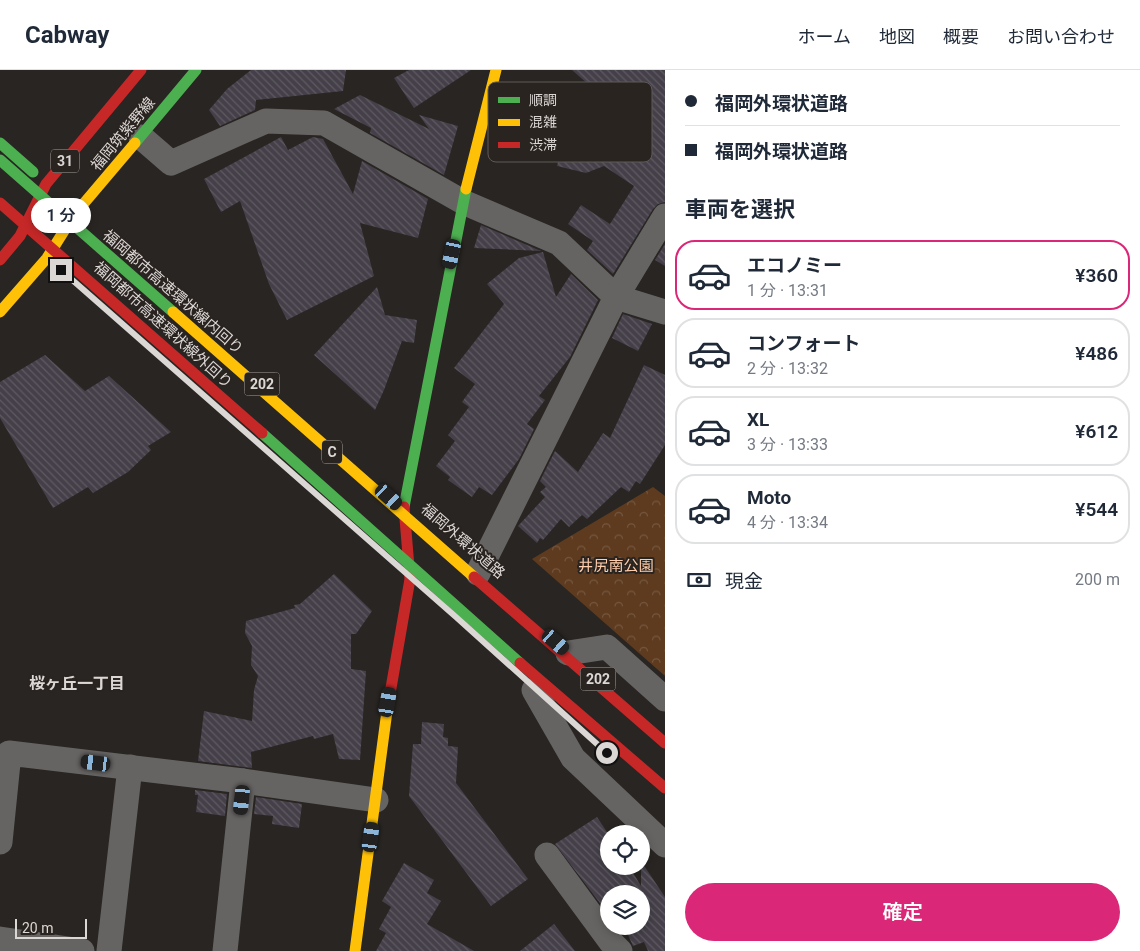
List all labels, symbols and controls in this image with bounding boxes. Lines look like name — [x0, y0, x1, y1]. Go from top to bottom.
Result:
text: Cabway — [25, 21, 109, 49]
text: ホーム — [798, 26, 851, 47]
text: 地図 — [879, 26, 915, 47]
text: 概要 — [943, 26, 979, 47]
text: お問い合わせ — [1007, 26, 1115, 47]
legend — [488, 82, 652, 162]
text: 順調 — [529, 92, 557, 108]
text: 福岡外環状道路 — [715, 92, 848, 115]
street label: 福岡筑紫野線 — [87, 94, 159, 174]
text: 混雑 — [529, 114, 557, 130]
text: 渋滞 — [529, 137, 557, 153]
text: 福岡外環状道路 — [715, 140, 848, 163]
road number: 31 — [51, 150, 79, 172]
text: 車両を選択 — [685, 197, 795, 222]
callout: 1 分 — [31, 198, 91, 232]
text: 1 分 — [46, 206, 76, 225]
street label: 福岡都市高速環状線内回り — [99, 226, 247, 358]
car — [441, 238, 462, 270]
icon: car — [687, 253, 732, 298]
text: エコノミー — [747, 254, 842, 277]
street label: 福岡都市高速環状線外回り — [90, 258, 236, 392]
route end — [50, 259, 72, 281]
text: ¥360 — [1075, 264, 1118, 287]
text: 1 分 · 13:31 — [747, 281, 828, 300]
icon: car — [687, 331, 732, 376]
text: コンフォート — [747, 332, 860, 355]
text: ¥486 — [1075, 342, 1118, 365]
text: 2 分 · 13:32 — [747, 359, 828, 378]
road number: 202 — [244, 372, 280, 396]
text: XL — [747, 408, 769, 431]
icon: car — [687, 409, 732, 454]
text: ¥612 — [1075, 420, 1118, 443]
text: 3 分 · 13:33 — [747, 435, 828, 454]
road number: C — [322, 441, 342, 464]
car — [372, 481, 405, 513]
text: Moto — [747, 486, 791, 509]
icon: car — [687, 487, 732, 532]
text: ¥544 — [1075, 498, 1118, 521]
street label: 福岡外環状道路 — [417, 500, 509, 582]
text: 4 分 · 13:34 — [747, 513, 828, 532]
park label: 井尻南公園 — [578, 557, 654, 575]
icon: cash — [685, 566, 713, 594]
text: 現金 — [725, 570, 763, 593]
text: 200 m — [1075, 570, 1120, 589]
car — [539, 626, 572, 658]
road number: 202 — [580, 668, 616, 690]
district label: 桜ヶ丘一丁目 — [29, 674, 125, 693]
car — [378, 686, 397, 718]
route start — [596, 742, 618, 764]
car — [80, 754, 111, 772]
car — [232, 784, 251, 816]
car — [361, 821, 380, 853]
map controls — [600, 825, 650, 935]
button: locate — [600, 825, 650, 875]
button: 確定 — [685, 883, 1120, 941]
button: layers — [600, 885, 650, 935]
scale bar — [15, 916, 88, 939]
text: 20 m — [22, 920, 54, 936]

